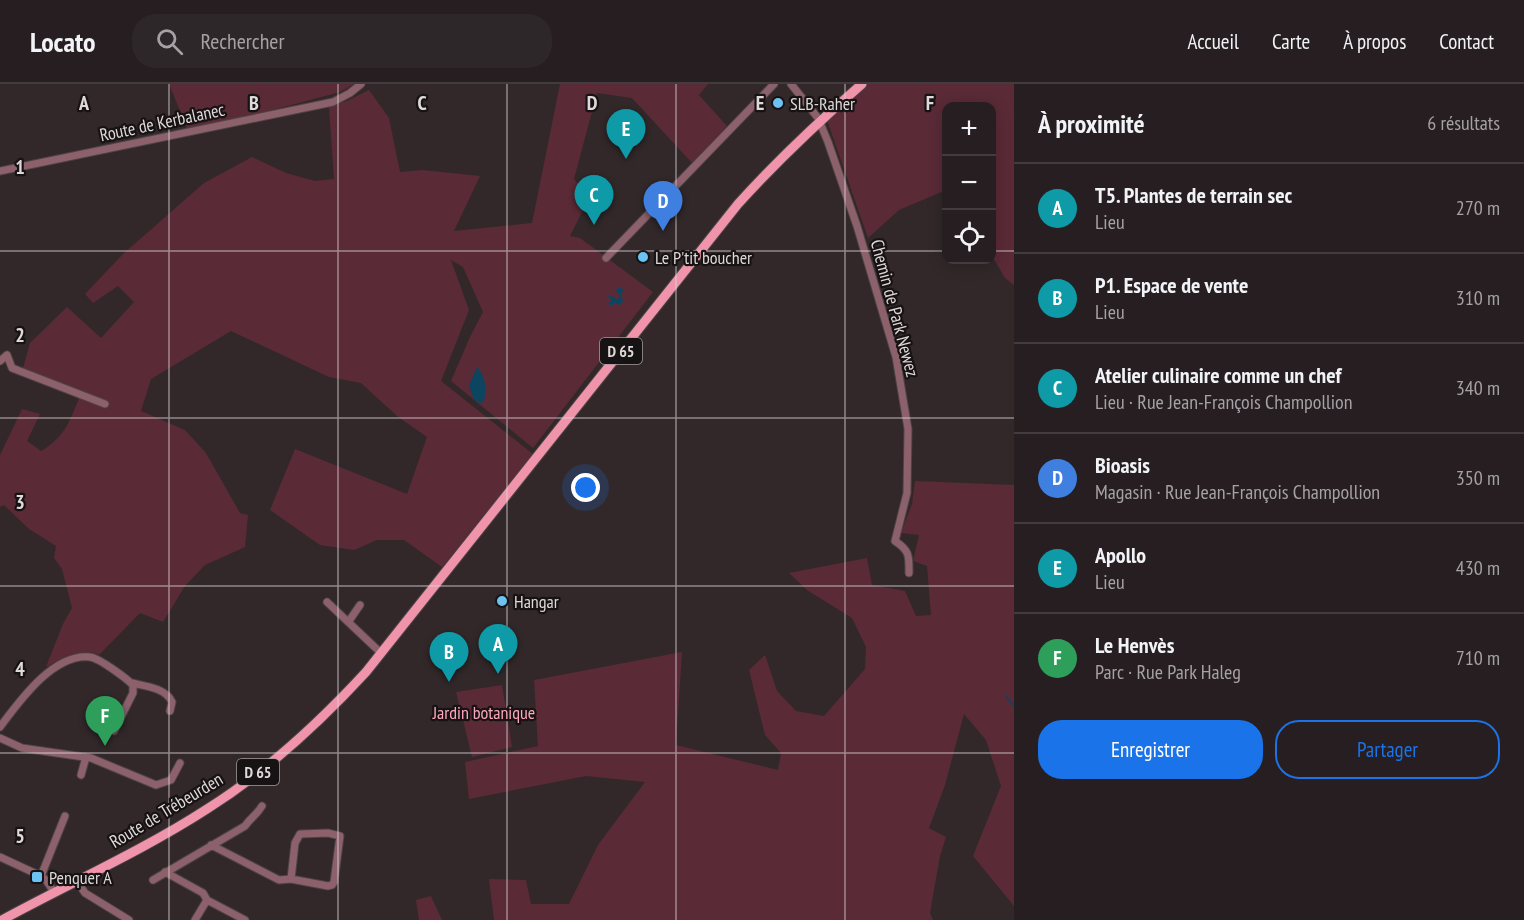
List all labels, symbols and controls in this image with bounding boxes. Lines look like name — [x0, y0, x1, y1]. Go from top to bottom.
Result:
search box — [132, 14, 552, 68]
text: Locato — [30, 23, 96, 60]
icon: search — [153, 25, 186, 58]
text: Rechercher — [201, 27, 284, 55]
text: Accueil — [1187, 28, 1239, 55]
text: Carte — [1272, 28, 1310, 55]
text: À propos — [1343, 28, 1406, 55]
text: Contact — [1439, 28, 1494, 55]
text: A — [78, 90, 90, 116]
text: B — [249, 90, 259, 116]
text: C — [417, 90, 427, 116]
text: D — [587, 90, 598, 116]
text: E — [756, 90, 764, 116]
text: F — [926, 90, 934, 116]
place label: SLB-Raher — [790, 92, 855, 115]
marker: SLB-Raher — [771, 96, 785, 110]
street label: Route de Kerbalanec — [97, 97, 227, 146]
map controls — [942, 102, 996, 264]
button: + — [942, 102, 996, 156]
text: À proximité — [1038, 107, 1145, 140]
pin: E — [606, 110, 646, 159]
text: 6 résultats — [1427, 110, 1500, 136]
text: 1 — [15, 154, 25, 180]
button: − — [942, 156, 996, 210]
pin: C — [574, 176, 614, 225]
text: T5. Plantes de terrain sec — [1095, 181, 1292, 209]
pin: D — [644, 182, 682, 231]
text: A — [1052, 195, 1063, 221]
text: 270 m — [1456, 195, 1500, 221]
text: Lieu — [1095, 209, 1125, 235]
button: locate — [942, 210, 996, 264]
street label: Chemin de Park Newez — [866, 237, 924, 379]
place label: Le P'tit boucher — [655, 246, 752, 269]
marker: Le P'tit boucher — [636, 250, 650, 264]
text: P1. Espace de vente — [1095, 271, 1248, 299]
text: B — [1053, 285, 1062, 311]
text: 310 m — [1456, 285, 1500, 311]
text: Lieu — [1095, 299, 1125, 325]
text: 2 — [15, 322, 25, 348]
road number: D 65 — [600, 338, 642, 364]
text: Atelier culinaire comme un chef — [1095, 361, 1341, 389]
text: C — [1053, 375, 1062, 401]
text: 340 m — [1456, 375, 1500, 401]
text: Lieu · Rue Jean-François Champollion — [1095, 389, 1352, 415]
text: Bioasis — [1095, 451, 1150, 479]
text: D — [1052, 465, 1063, 491]
text: 350 m — [1456, 465, 1500, 491]
your location — [571, 473, 600, 502]
text: Magasin · Rue Jean-François Champollion — [1095, 479, 1380, 505]
text: 3 — [15, 489, 25, 515]
text: Apollo — [1095, 541, 1146, 569]
text: E — [1053, 555, 1062, 581]
text: 430 m — [1456, 555, 1500, 581]
text: Lieu — [1095, 569, 1125, 595]
place label: Hangar — [514, 590, 559, 613]
marker: Hangar — [495, 594, 509, 608]
pin: A — [478, 624, 518, 674]
text: Le Henvès — [1095, 631, 1174, 659]
pin: B — [430, 632, 468, 682]
text: F — [1053, 645, 1062, 671]
text: 710 m — [1456, 645, 1500, 671]
text: 4 — [15, 656, 25, 682]
text: Parc · Rue Park Haleg — [1095, 659, 1241, 685]
pin: F — [86, 696, 124, 746]
park label: Jardin botanique — [432, 701, 535, 724]
button: Enregistrer — [1038, 720, 1263, 779]
button: Partager — [1275, 720, 1500, 779]
road number: D 65 — [237, 759, 279, 785]
street label: Route de Trébeurden — [105, 767, 227, 853]
text: 5 — [15, 823, 25, 849]
place label: Penquer A — [49, 866, 112, 889]
marker: Penquer A — [30, 870, 44, 884]

